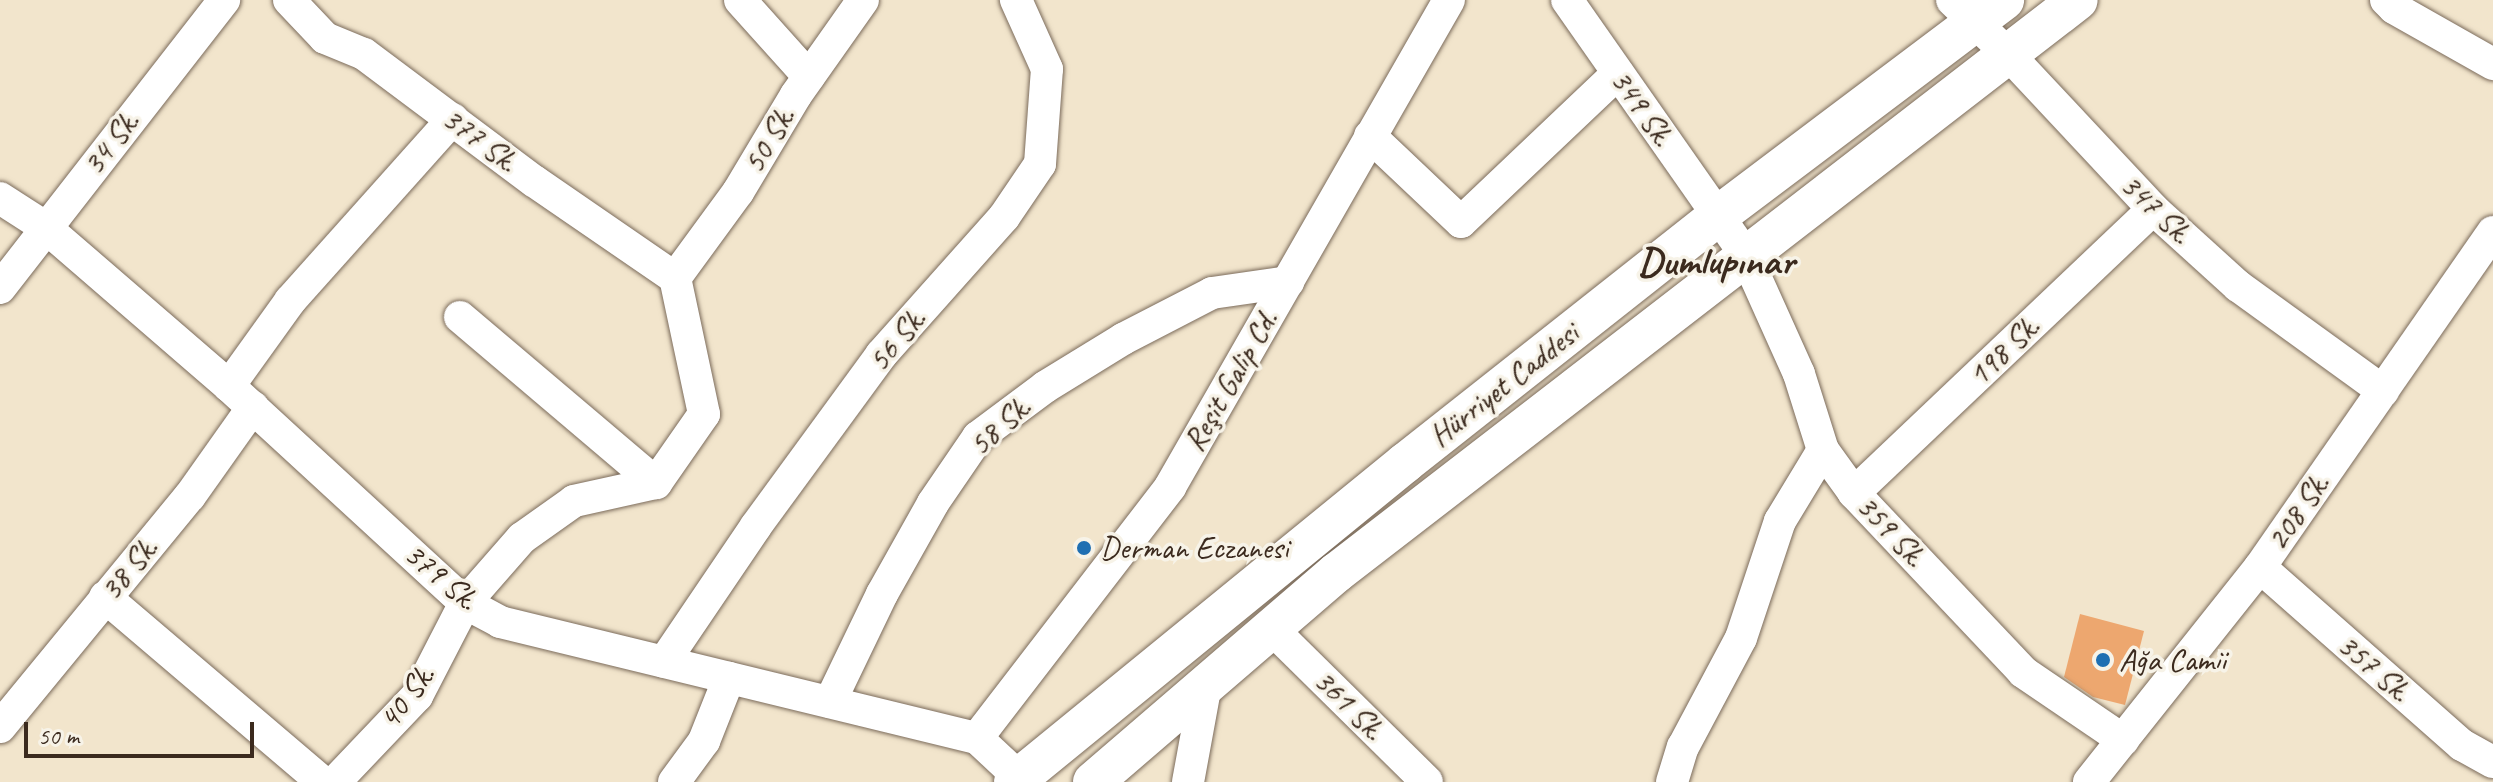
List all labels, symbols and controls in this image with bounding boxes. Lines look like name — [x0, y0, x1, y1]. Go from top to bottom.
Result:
street label: 349 Sk. — [1602, 62, 1682, 154]
street label: 377 Sk. — [435, 99, 525, 181]
street label: 50 Sk. — [734, 100, 804, 180]
street label: 34 Sk. — [74, 103, 148, 183]
street label: 347 Sk. — [2112, 166, 2200, 252]
district label: Dumlupınar — [1638, 237, 1794, 285]
street label: 56 Sk. — [860, 301, 934, 379]
street label: Reşit Galip Cd. — [1175, 303, 1287, 459]
street label: 198 Sk. — [1960, 308, 2048, 394]
street label: Hürriyet Caddesi — [1421, 314, 1587, 456]
street label: 58 Sk. — [961, 388, 1039, 464]
street label: 208 Sk. — [2258, 466, 2338, 558]
street label: 359 Sk. — [1848, 487, 1934, 575]
place label: Derman Eczanesi — [1100, 529, 1289, 567]
street label: 38 Sk. — [92, 530, 166, 608]
street label: 379 Sk. — [396, 535, 486, 619]
marker: Derman Eczanesi — [1075, 539, 1093, 557]
street label: 357 Sk. — [2329, 626, 2419, 710]
place label: Ağa Camii — [2119, 641, 2227, 679]
marker: Ağa Camii — [2094, 651, 2112, 669]
street label: 40 Sk. — [370, 657, 444, 737]
street label: 361 Sk. — [1305, 661, 1393, 749]
scale bar — [28, 706, 258, 756]
text: 50 m — [38, 721, 79, 751]

